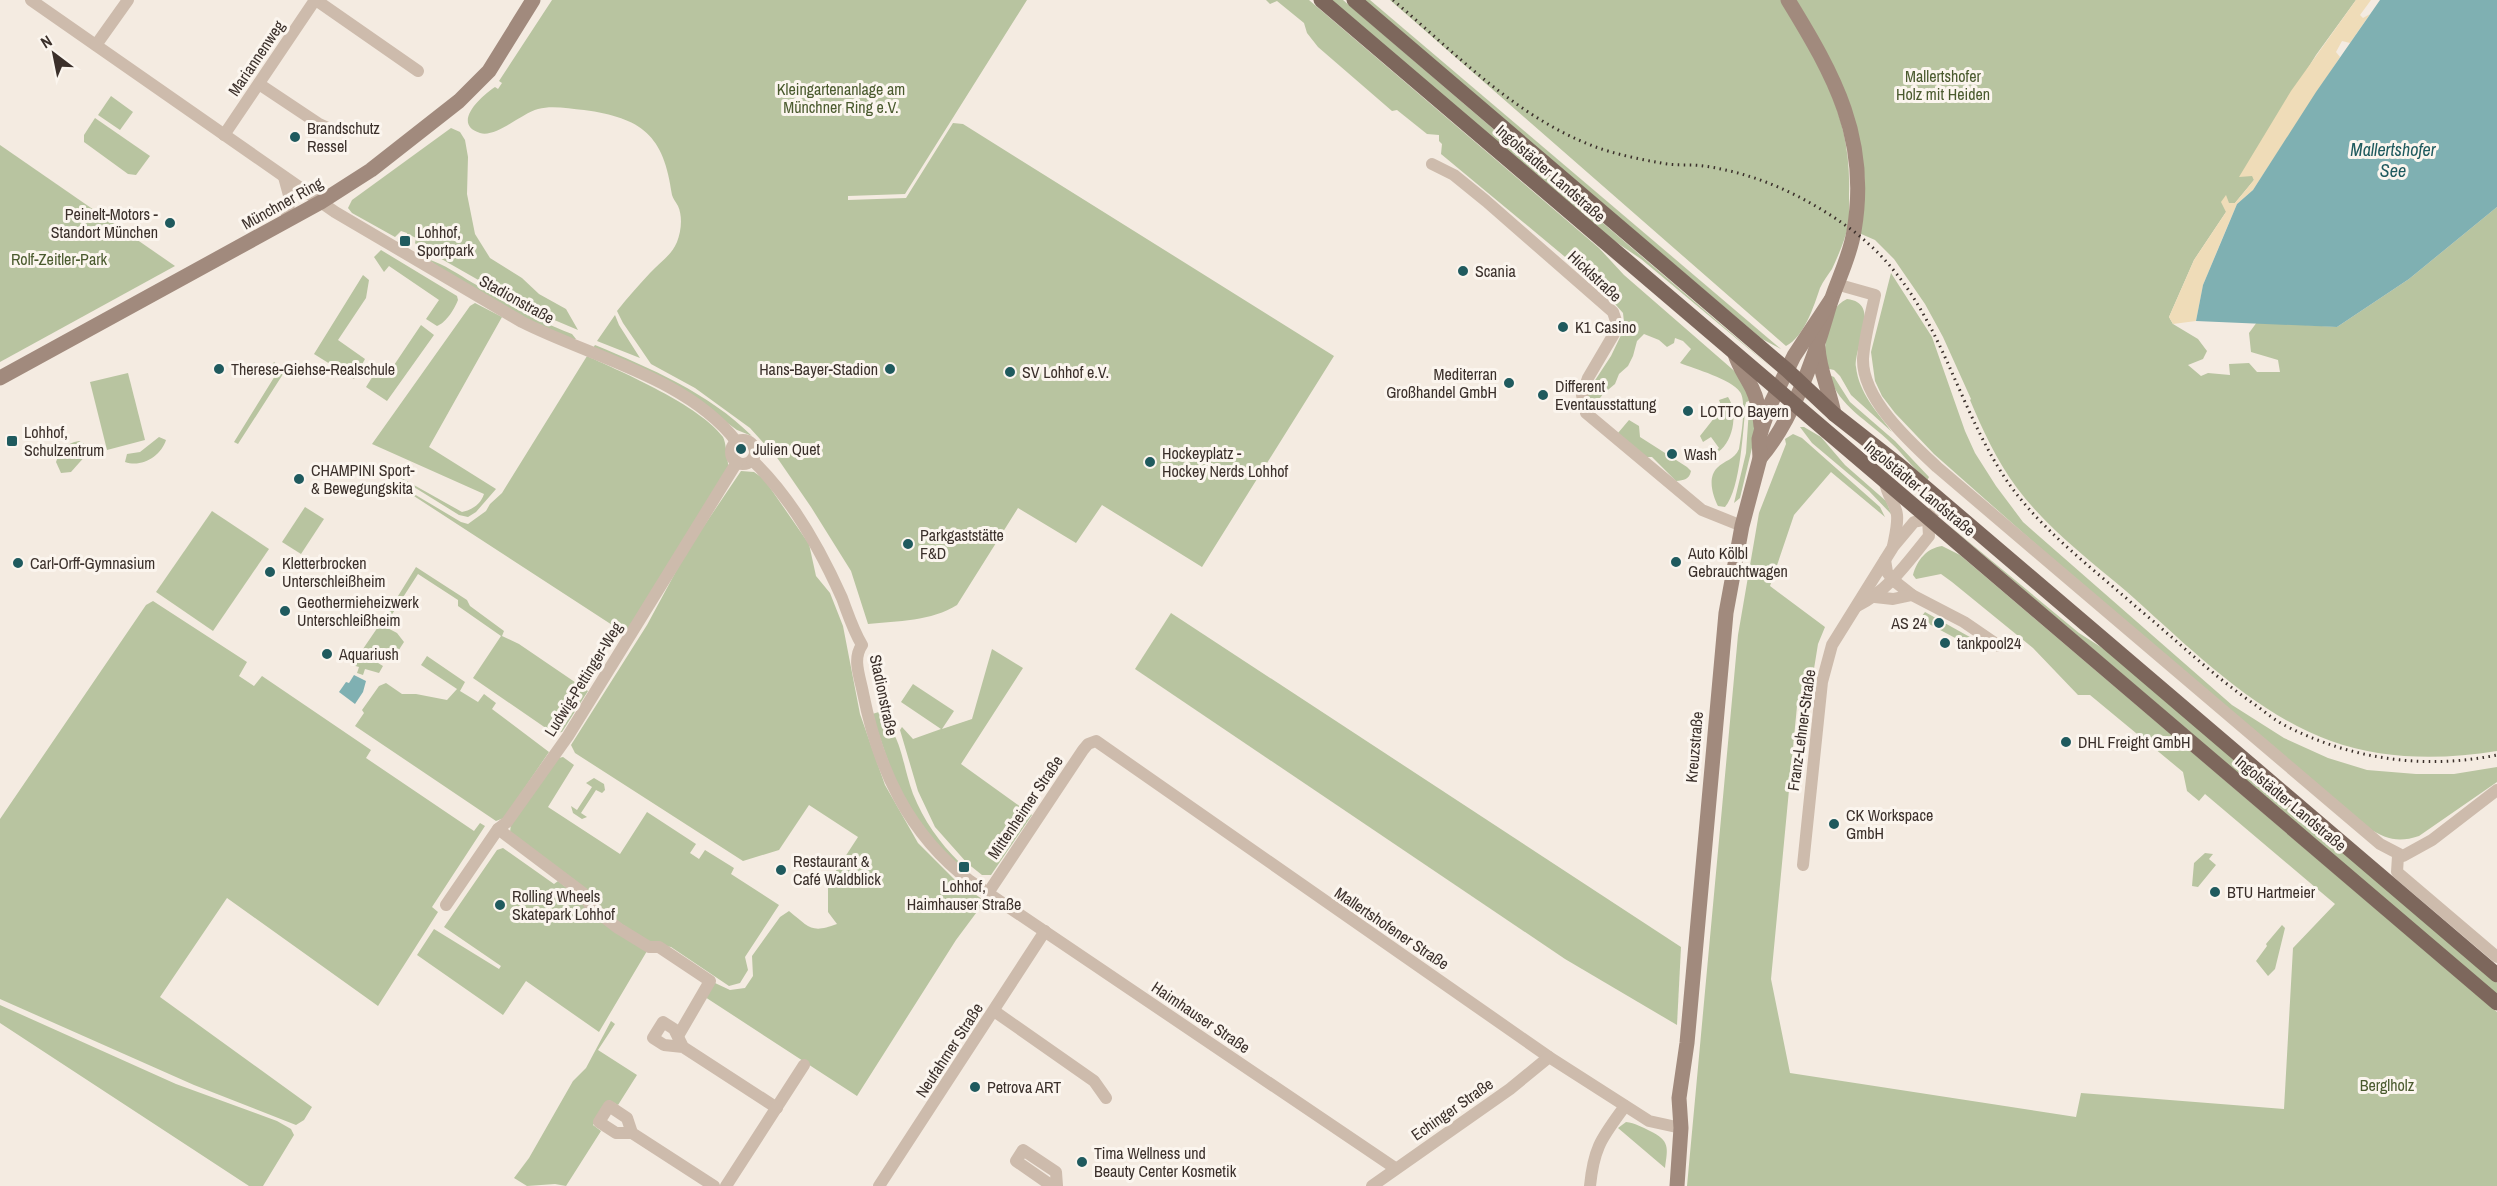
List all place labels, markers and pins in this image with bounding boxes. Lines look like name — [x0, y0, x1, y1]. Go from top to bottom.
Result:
place label: Brandschutz Ressel — [307, 117, 380, 157]
marker: Brandschutz Ressel — [288, 130, 302, 144]
place label: Peinelt-Motors - Standort München — [51, 203, 159, 243]
marker: Peinelt-Motors - Standort München — [163, 216, 177, 230]
place label: Lohhof, Sportpark — [417, 221, 474, 261]
marker: Lohhof, Sportpark — [398, 234, 412, 248]
place label: Scania — [1475, 260, 1517, 282]
marker: Scania — [1456, 264, 1470, 278]
place label: K1 Casino — [1575, 316, 1636, 338]
marker: K1 Casino — [1556, 320, 1570, 334]
place label: Therese-Giehse-Realschule — [231, 358, 395, 380]
place label: Hans-Bayer-Stadion — [759, 358, 878, 380]
place label: SV Lohhof e.V. — [1022, 361, 1109, 383]
marker: Therese-Giehse-Realschule — [212, 362, 226, 376]
marker: Hans-Bayer-Stadion — [883, 362, 897, 376]
place label: Mediterran Großhandel GmbH — [1386, 363, 1497, 403]
marker: SV Lohhof e.V. — [1003, 365, 1017, 379]
place label: Different Eventausstattung — [1555, 375, 1657, 415]
marker: Mediterran Großhandel GmbH — [1502, 376, 1516, 390]
marker: Different Eventausstattung — [1536, 388, 1550, 402]
place label: LOTTO Bayern — [1700, 400, 1789, 422]
marker: LOTTO Bayern — [1681, 404, 1695, 418]
place label: Lohhof, Schulzentrum — [24, 421, 104, 461]
marker: Lohhof, Schulzentrum — [5, 434, 19, 448]
place label: Julien Quet — [753, 438, 820, 460]
marker: Julien Quet — [734, 442, 748, 456]
place label: Hockeyplatz - Hockey Nerds Lohhof — [1162, 442, 1289, 482]
place label: Wash — [1684, 443, 1717, 465]
marker: Wash — [1665, 447, 1679, 461]
marker: Hockeyplatz - Hockey Nerds Lohhof — [1143, 455, 1157, 469]
place label: CHAMPINI Sport- & Bewegungskita — [311, 459, 415, 499]
marker: CHAMPINI Sport- & Bewegungskita — [292, 472, 306, 486]
place label: Parkgaststätte F&D — [920, 524, 1004, 564]
marker: Parkgaststätte F&D — [901, 537, 915, 551]
place label: Auto Kölbl Gebrauchtwagen — [1687, 542, 1788, 582]
place label: Carl-Orff-Gymnasium — [30, 552, 155, 574]
place label: Kletterbrocken Unterschleißheim — [282, 552, 386, 592]
marker: Auto Kölbl Gebrauchtwagen — [1669, 555, 1683, 569]
marker: Carl-Orff-Gymnasium — [11, 556, 25, 570]
marker: Kletterbrocken Unterschleißheim — [263, 565, 277, 579]
place label: Geothermieheizwerk Unterschleißheim — [297, 591, 419, 631]
marker: Geothermieheizwerk Unterschleißheim — [278, 604, 292, 618]
place label: AS 24 — [1890, 612, 1927, 634]
marker: AS 24 — [1932, 616, 1946, 630]
place label: tankpool24 — [1957, 632, 2021, 654]
marker: tankpool24 — [1938, 636, 1952, 650]
place label: Aquariush — [338, 643, 399, 665]
marker: Aquariush — [320, 647, 334, 661]
place label: DHL Freight GmbH — [2078, 731, 2191, 753]
marker: DHL Freight GmbH — [2059, 735, 2073, 749]
place label: CK Workspace GmbH — [1846, 804, 1933, 844]
marker: CK Workspace GmbH — [1827, 817, 1841, 831]
place label: Restaurant & Café Waldblick — [793, 850, 881, 890]
marker: Lohhof, Haimhauser Straße — [957, 860, 971, 874]
marker: Restaurant & Café Waldblick — [774, 863, 788, 877]
place label: Lohhof, Haimhauser Straße — [907, 875, 1021, 915]
place label: BTU Hartmeier — [2227, 881, 2316, 903]
place label: Rolling Wheels Skatepark Lohhof — [512, 885, 615, 925]
marker: BTU Hartmeier — [2208, 885, 2222, 899]
marker: Rolling Wheels Skatepark Lohhof — [493, 898, 507, 912]
place label: Petrova ART — [987, 1076, 1061, 1098]
marker: Petrova ART — [968, 1080, 982, 1094]
place label: Tima Wellness und Beauty Center Kosmetik — [1094, 1142, 1237, 1182]
marker: Tima Wellness und Beauty Center Kosmetik — [1075, 1155, 1089, 1169]

